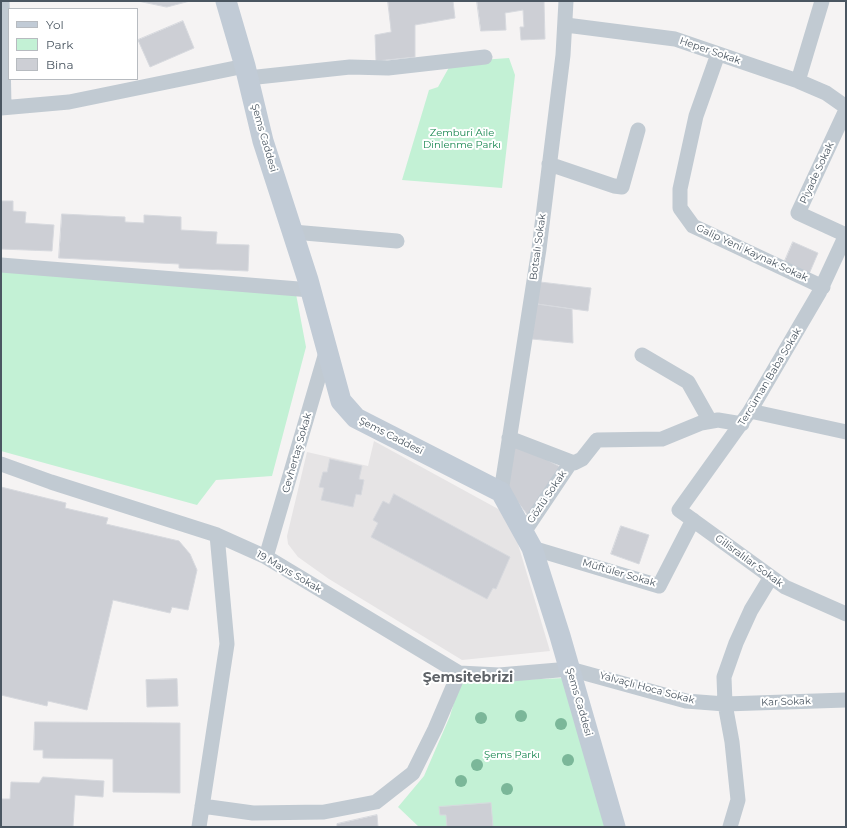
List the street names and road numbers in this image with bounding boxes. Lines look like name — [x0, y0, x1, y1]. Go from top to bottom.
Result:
street label: Heper Sokak — [678, 35, 742, 67]
street label: Şems Caddesi — [249, 103, 279, 173]
street label: Piyade Sokak — [797, 140, 837, 206]
street label: Botsalı Sokak — [527, 213, 549, 281]
street label: Galip Yeni Kaynak Sokak — [694, 222, 810, 284]
street label: Tercüman Baba Sokak — [736, 326, 804, 428]
street label: Cevhertaş Sokak — [280, 412, 314, 494]
street label: Şems Caddesi — [357, 415, 425, 457]
street label: Gözlü Sokak — [525, 468, 569, 526]
street label: Gilisralılar Sokak — [713, 532, 785, 590]
street label: 19 Mayıs Sokak — [254, 548, 324, 596]
street label: Müftüler Sokak — [581, 557, 657, 589]
street label: Şems Caddesi — [564, 667, 594, 737]
street label: Yalvaçlı Hoca Sokak — [598, 670, 696, 706]
street label: Kar Sokak — [761, 695, 811, 709]

